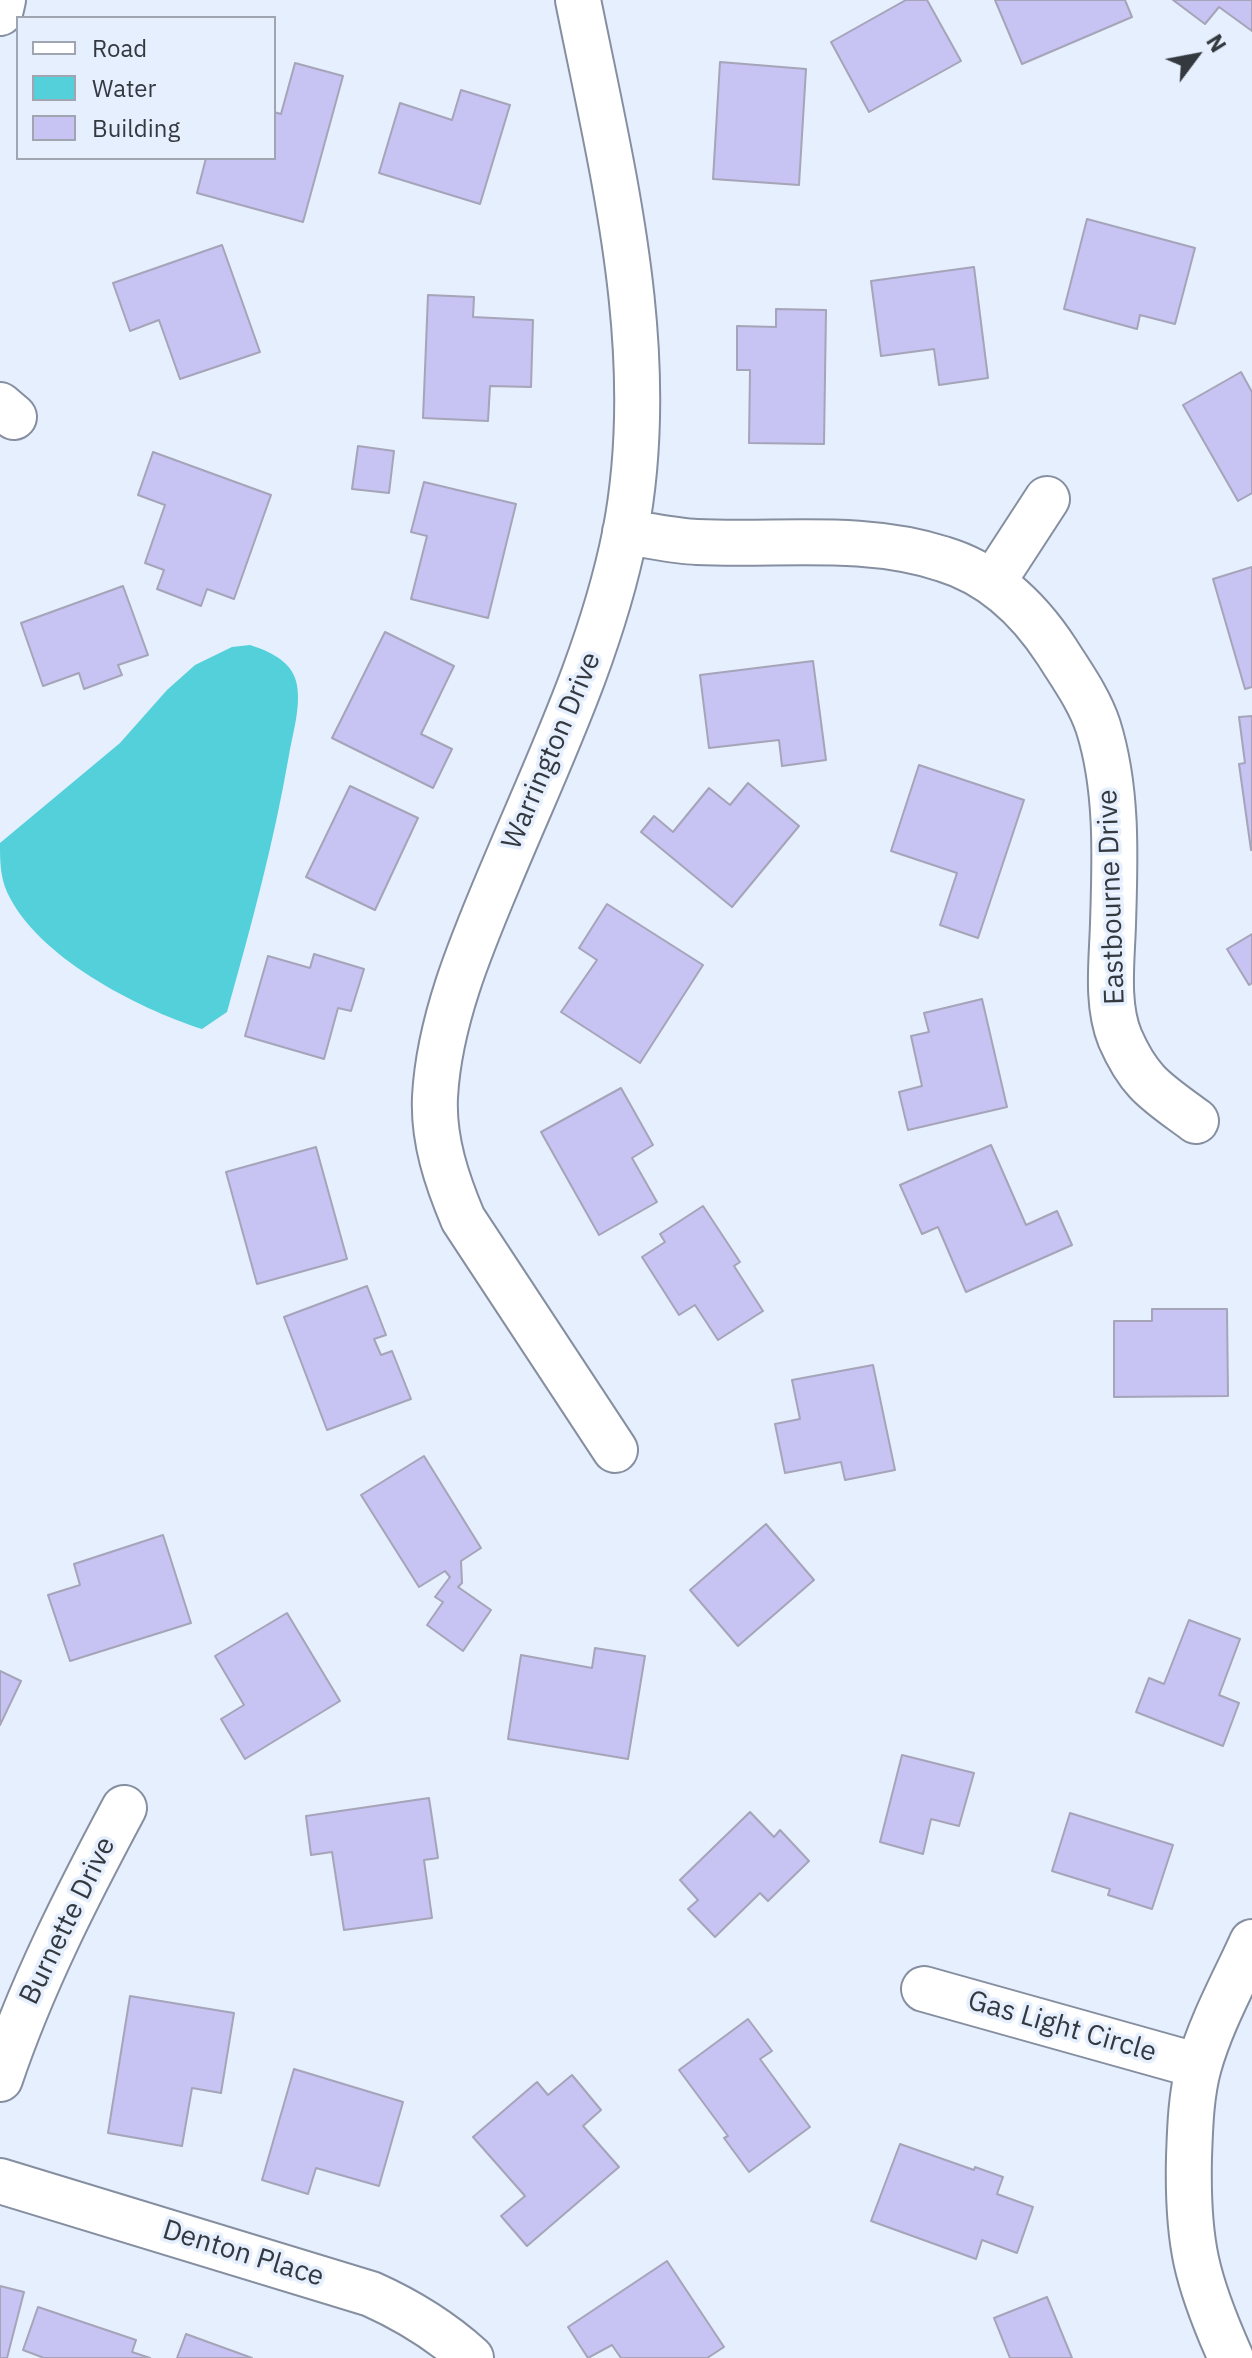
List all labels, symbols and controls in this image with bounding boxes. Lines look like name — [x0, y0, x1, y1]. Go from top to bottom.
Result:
legend — [16, 16, 276, 160]
north arrow — [1156, 16, 1236, 96]
text: N — [1200, 29, 1233, 57]
text: Road — [92, 32, 147, 64]
text: Water — [92, 72, 156, 104]
text: Building — [92, 112, 180, 144]
street label: Warrington Drive — [495, 647, 609, 855]
street label: Eastbourne Drive — [1091, 789, 1133, 1005]
street label: Burnette Drive — [13, 1832, 123, 2010]
street label: Gas Light Circle — [964, 1984, 1160, 2070]
street label: Denton Place — [158, 2214, 328, 2294]

